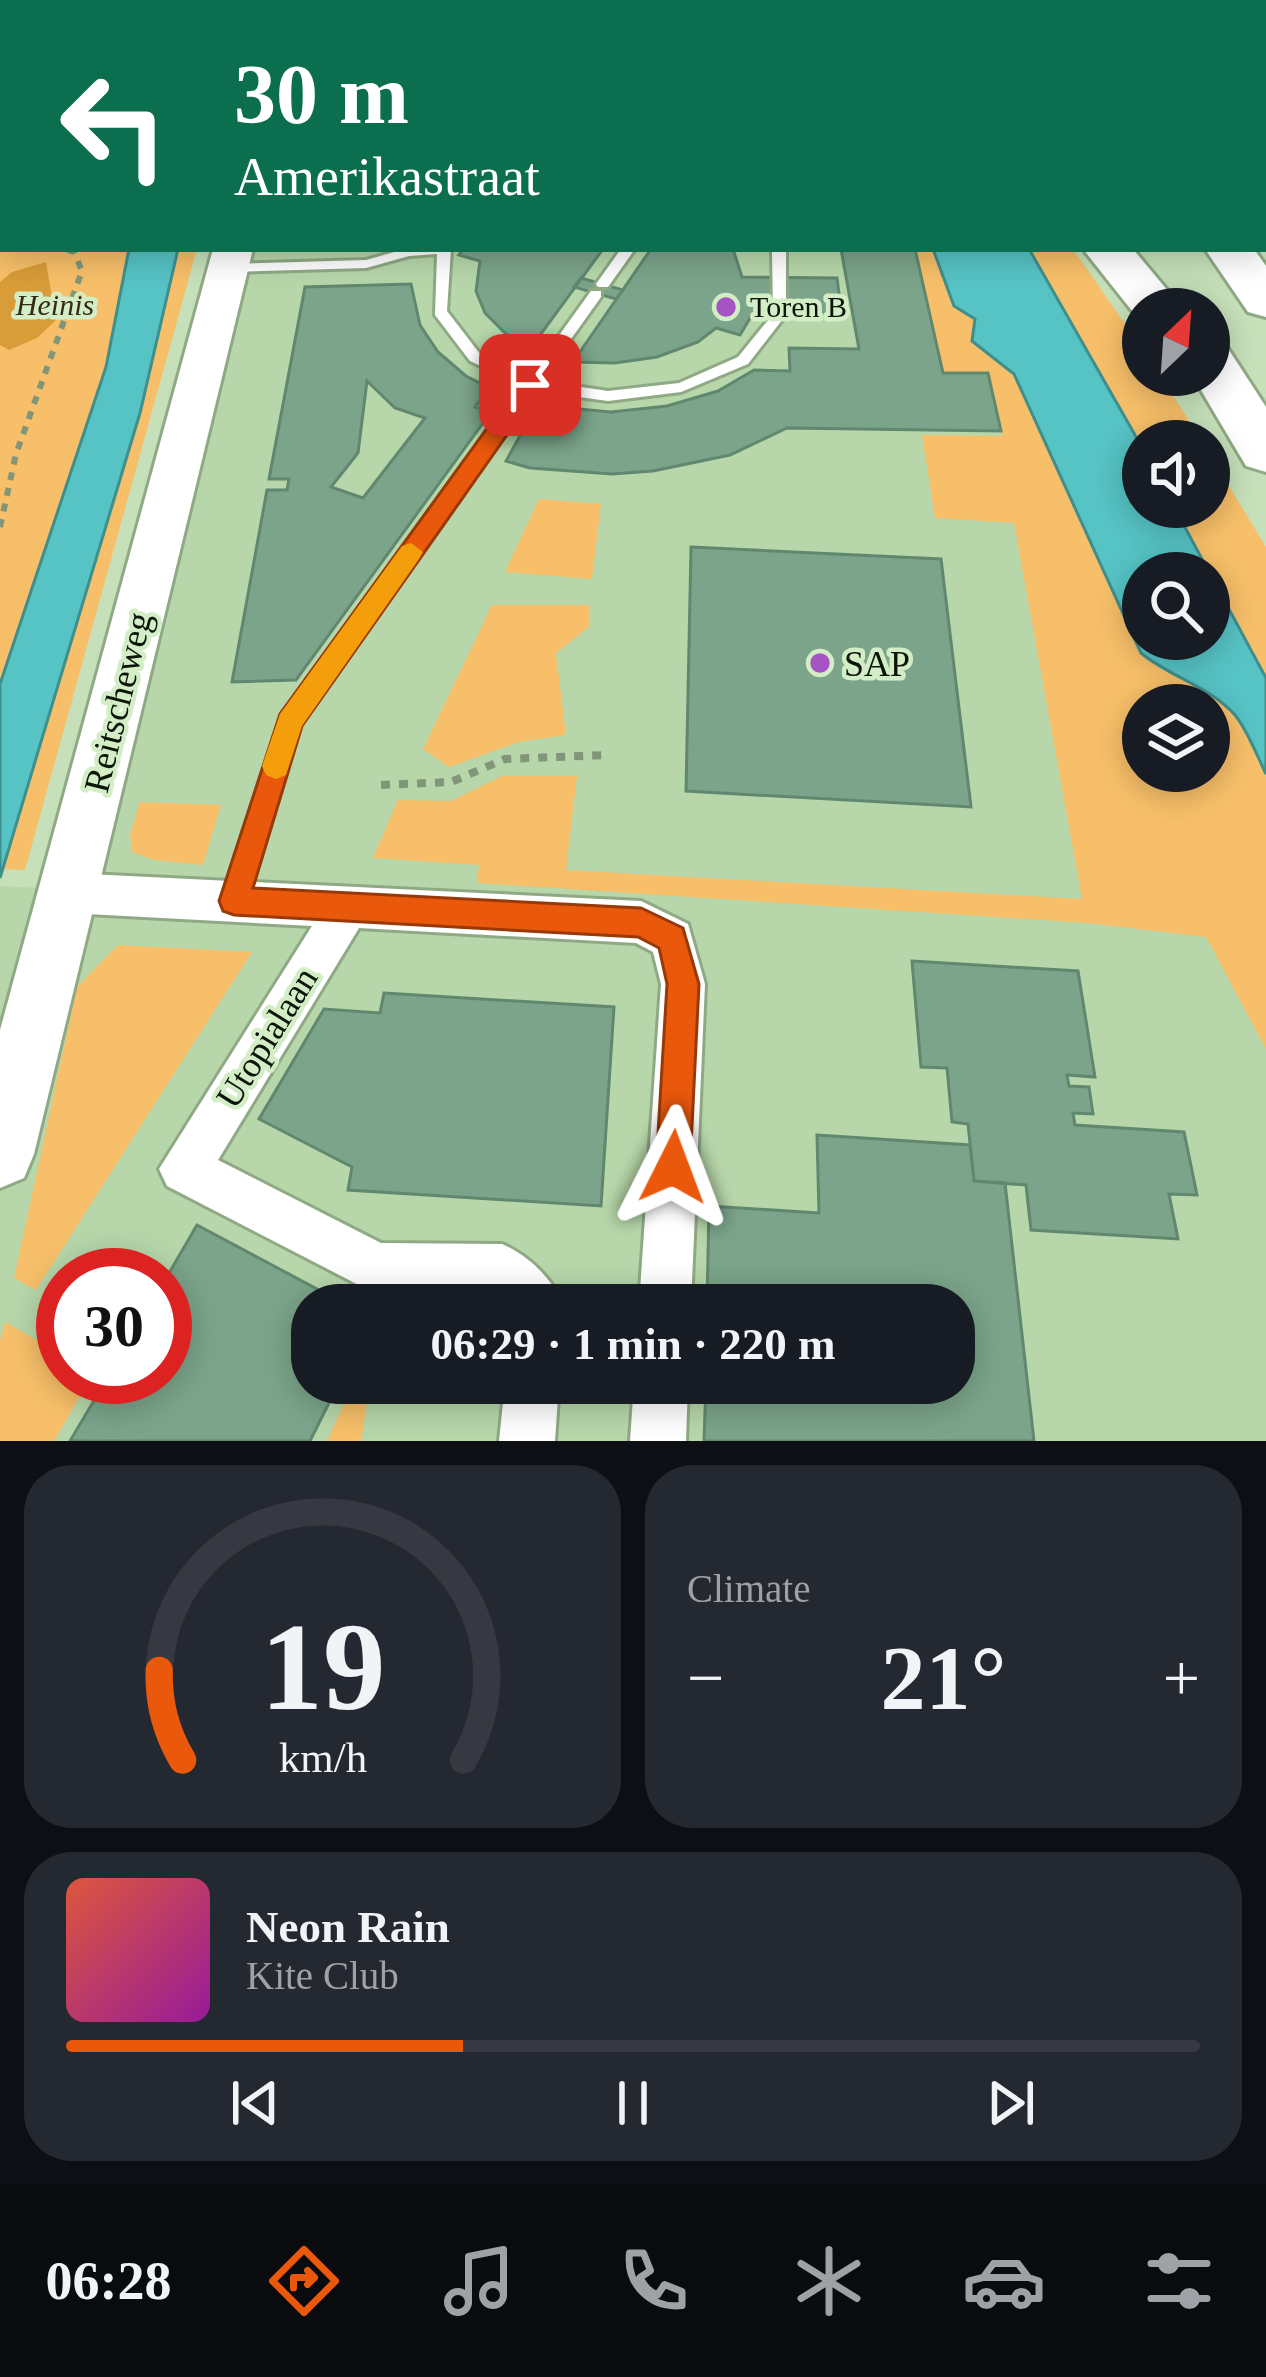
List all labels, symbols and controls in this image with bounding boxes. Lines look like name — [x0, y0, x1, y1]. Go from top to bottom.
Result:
icon: left — [36, 48, 192, 204]
text: 30 m — [234, 48, 409, 141]
text: Amerikastraat — [234, 147, 540, 207]
park label: Heinis — [15, 288, 94, 321]
north arrow — [1122, 288, 1230, 396]
map controls — [1122, 288, 1230, 792]
place label: Toren B — [750, 290, 847, 323]
marker: Toren B — [713, 294, 739, 320]
pin — [479, 334, 581, 436]
icon: arrive — [497, 352, 563, 418]
button: sound — [1122, 420, 1230, 528]
button: search — [1122, 552, 1230, 660]
street label: Reitscheweg — [76, 608, 160, 796]
place label: SAP — [844, 644, 910, 684]
marker: SAP — [807, 650, 833, 676]
button: layers — [1122, 684, 1230, 792]
street label: Utopialaan — [208, 960, 326, 1115]
position arrow — [610, 1104, 736, 1230]
speed limit sign: 30 — [36, 1248, 192, 1404]
text: 06:29 · 1 min · 220 m — [431, 1319, 836, 1369]
text: Climate — [687, 1567, 810, 1610]
text: 19 — [260, 1598, 385, 1736]
text: 21° — [881, 1629, 1007, 1728]
text: − — [687, 1641, 724, 1714]
text: + — [1163, 1641, 1200, 1714]
text: km/h — [278, 1733, 367, 1780]
text: Neon Rain — [246, 1902, 450, 1952]
text: Kite Club — [246, 1954, 399, 1997]
icon: previous — [222, 2070, 288, 2136]
icon: pause — [600, 2070, 666, 2136]
icon: next — [978, 2070, 1044, 2136]
icon: directions — [262, 2239, 346, 2323]
icon: music — [437, 2239, 521, 2323]
icon: phone — [612, 2239, 696, 2323]
icon: climate — [787, 2239, 871, 2323]
icon: car — [962, 2239, 1046, 2323]
icon: filters — [1137, 2239, 1221, 2323]
text: 06:28 — [45, 2251, 171, 2311]

